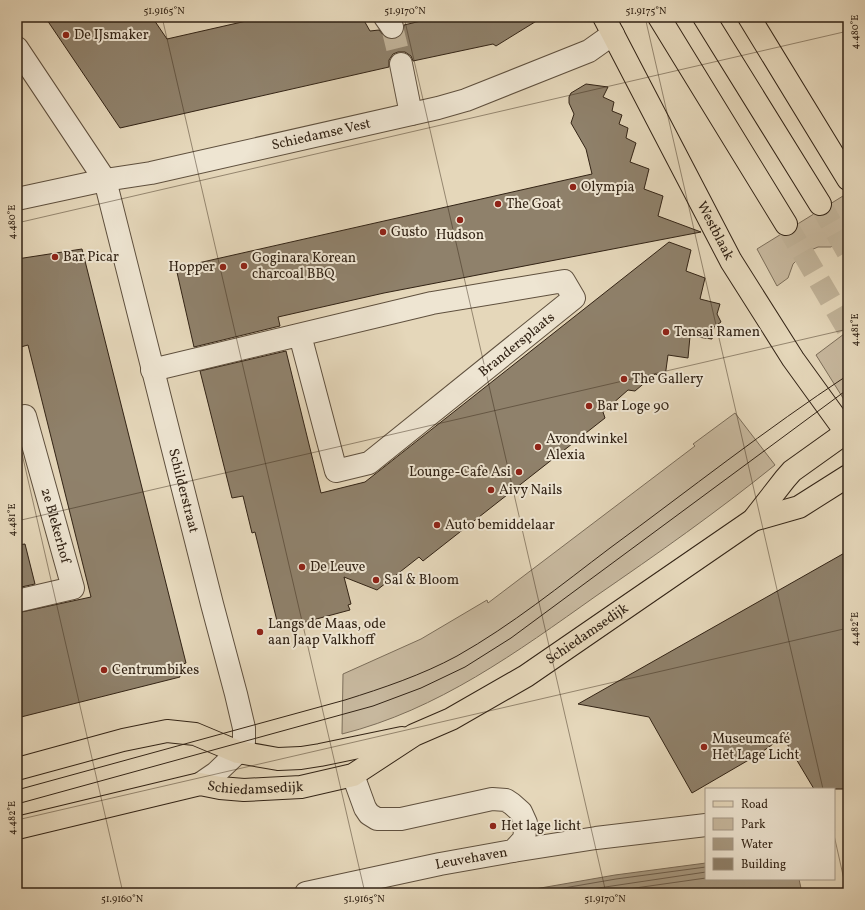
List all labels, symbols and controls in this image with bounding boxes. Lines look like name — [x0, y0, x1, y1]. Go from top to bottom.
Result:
text: 51.9165°N — [143, 4, 185, 18]
text: 51.9170°N — [384, 4, 426, 18]
text: 51.9175°N — [626, 4, 667, 18]
text: 4.480°E — [848, 15, 862, 49]
place label: De IJsmaker — [74, 26, 149, 45]
marker: De IJsmaker — [61, 30, 71, 40]
street label: Schiedamse Vest — [270, 114, 373, 155]
place label: Olympia — [581, 178, 635, 197]
marker: Olympia — [568, 182, 578, 192]
place label: The Goat — [506, 195, 561, 214]
street label: Westblaak — [692, 198, 739, 264]
marker: The Goat — [493, 199, 503, 209]
text: 4.480°E — [5, 205, 19, 239]
marker: Hudson — [455, 215, 465, 225]
place label: Gusto — [391, 223, 427, 242]
place label: Hudson — [436, 226, 484, 245]
marker: Gusto — [378, 227, 388, 237]
place label: Bar Picar — [63, 248, 119, 267]
place label: Goginara Korean charcoal BBQ — [252, 249, 356, 284]
marker: Bar Picar — [50, 252, 60, 262]
place label: Hopper — [168, 258, 215, 277]
marker: Goginara Korean charcoal BBQ — [239, 261, 249, 271]
marker: Hopper — [218, 262, 228, 272]
street label: Brandersplaats — [475, 308, 559, 382]
text: 4.481°E — [848, 314, 862, 346]
place label: Tensai Ramen — [674, 323, 760, 342]
marker: Tensai Ramen — [661, 327, 671, 337]
place label: The Gallery — [632, 370, 704, 389]
marker: The Gallery — [619, 374, 629, 384]
place label: Bar Loge 90 — [597, 397, 669, 416]
marker: Bar Loge 90 — [584, 401, 594, 411]
place label: Avondwinkel Alexia — [546, 430, 628, 465]
marker: Avondwinkel Alexia — [533, 442, 543, 452]
street label: Schilderstraat — [164, 446, 203, 535]
place label: Lounge-Cafe Asi — [409, 463, 511, 482]
marker: Lounge-Cafe Asi — [514, 467, 524, 477]
place label: Aivy Nails — [499, 481, 562, 500]
marker: Aivy Nails — [486, 485, 496, 495]
street label: 2e Blekerhof — [36, 486, 75, 566]
text: 4.481°E — [5, 504, 19, 536]
place label: Auto bemiddelaar — [445, 516, 555, 535]
marker: Auto bemiddelaar — [432, 520, 442, 530]
place label: De Leuve — [310, 558, 366, 577]
marker: De Leuve — [297, 562, 307, 572]
place label: Sal & Bloom — [384, 571, 459, 590]
marker: Sal & Bloom — [371, 575, 381, 585]
street label: Schiedamsedijk — [542, 599, 633, 669]
text: 4.482°E — [848, 612, 862, 646]
place label: Langs de Maas, ode aan Jaap Valkhoff — [268, 615, 386, 650]
marker: Langs de Maas, ode aan Jaap Valkhoff — [255, 627, 265, 637]
place label: Centrumbikes — [112, 661, 199, 680]
marker: Centrumbikes — [99, 665, 109, 675]
place label: Museumcafé Het Lage Licht — [712, 730, 800, 765]
marker: Museumcafé Het Lage Licht — [699, 742, 709, 752]
street label: Schiedamsedijk — [206, 776, 304, 800]
legend — [705, 788, 835, 880]
text: Road — [741, 797, 768, 813]
text: 4.482°E — [5, 801, 19, 835]
place label: Het lage licht — [501, 817, 581, 836]
text: Park — [741, 817, 766, 833]
marker: Het lage licht — [488, 821, 498, 831]
text: Water — [741, 837, 773, 853]
street label: Leuvehaven — [433, 843, 509, 874]
text: Building — [741, 857, 786, 873]
text: 51.9160°N — [101, 892, 144, 906]
text: 51.9165°N — [343, 892, 385, 906]
text: 51.9170°N — [584, 892, 626, 906]

